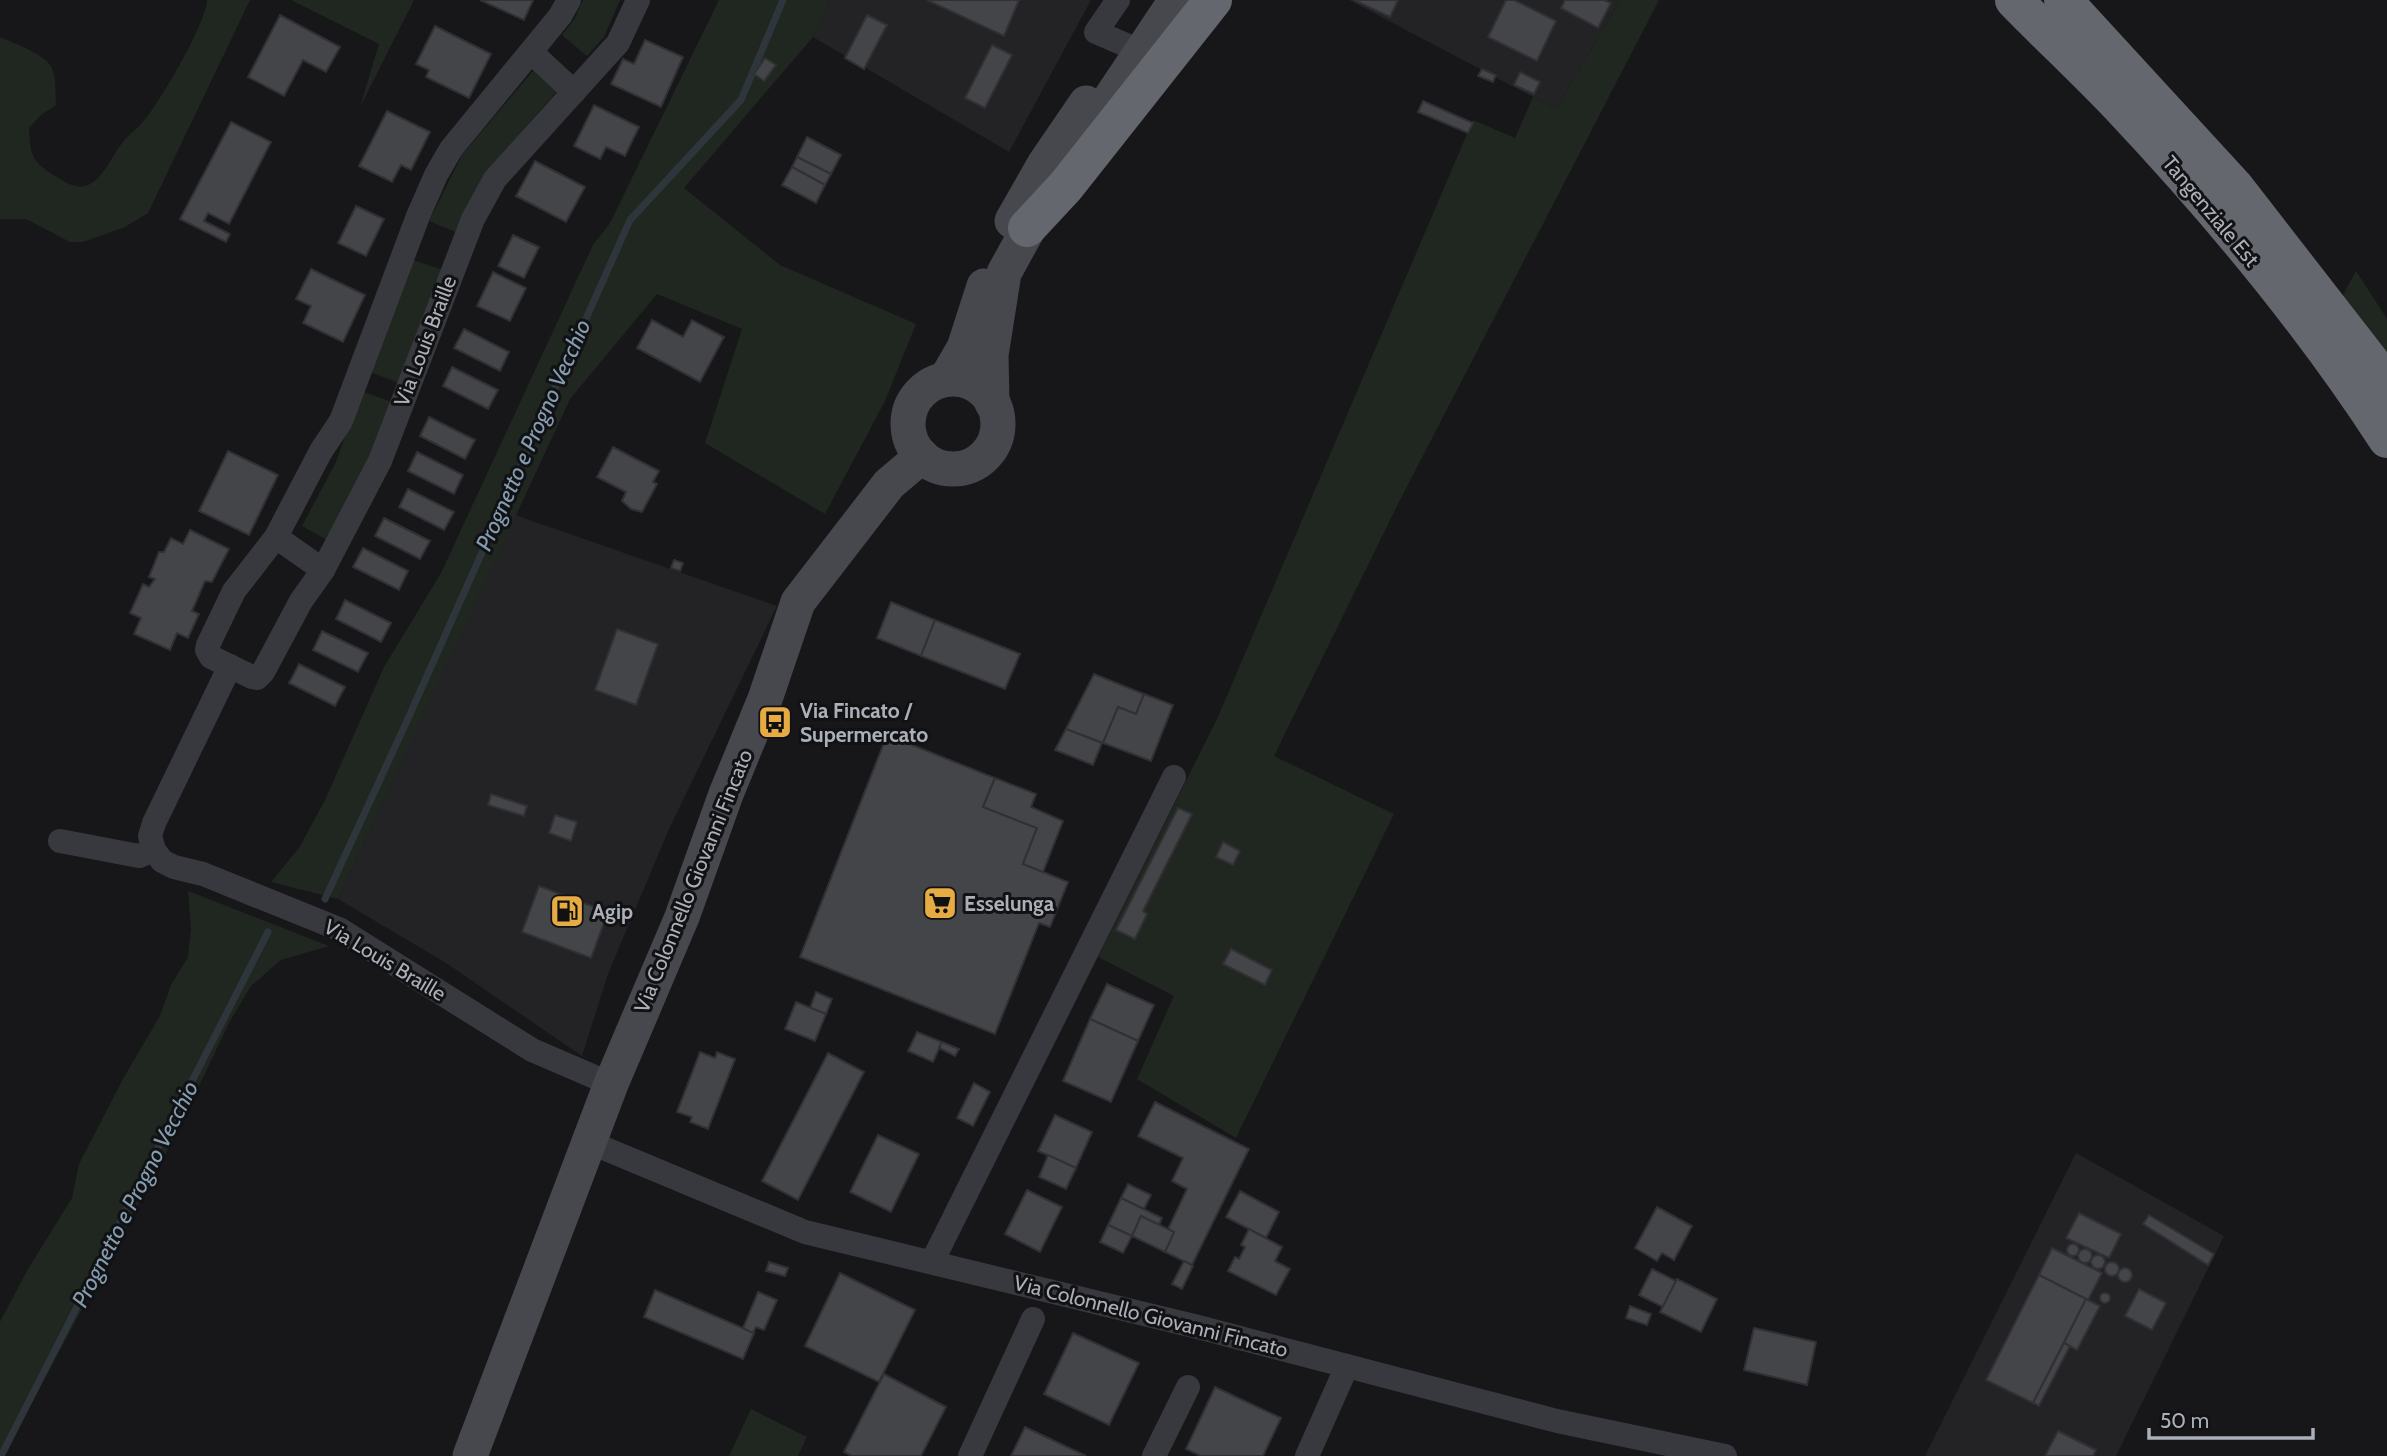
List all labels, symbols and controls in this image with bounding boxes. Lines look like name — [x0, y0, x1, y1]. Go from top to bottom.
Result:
street label: Tangenziale Est — [2157, 151, 2265, 271]
street label: Via Louis Braille — [389, 272, 461, 410]
water label: Prognetto e Progno Vecchio — [469, 315, 597, 555]
place label: Via Fincato / Supermercato — [800, 698, 928, 747]
bus stop icon: Via Fincato / Supermercato — [756, 703, 794, 741]
street label: Via Colonnello Giovanni Fincato — [629, 746, 757, 1016]
supermarket icon: Esselunga — [921, 884, 959, 922]
place label: Esselunga — [964, 891, 1055, 916]
fuel station icon: Agip — [548, 892, 586, 930]
place label: Agip — [592, 899, 633, 924]
street label: Via Louis Braille — [320, 914, 451, 1006]
water label: Prognetto e Progno Vecchio — [66, 1076, 204, 1312]
street label: Via Colonnello Giovanni Fincato — [1011, 1270, 1291, 1362]
scale bar — [2149, 1396, 2314, 1440]
text: 50 m — [2160, 1408, 2209, 1433]

